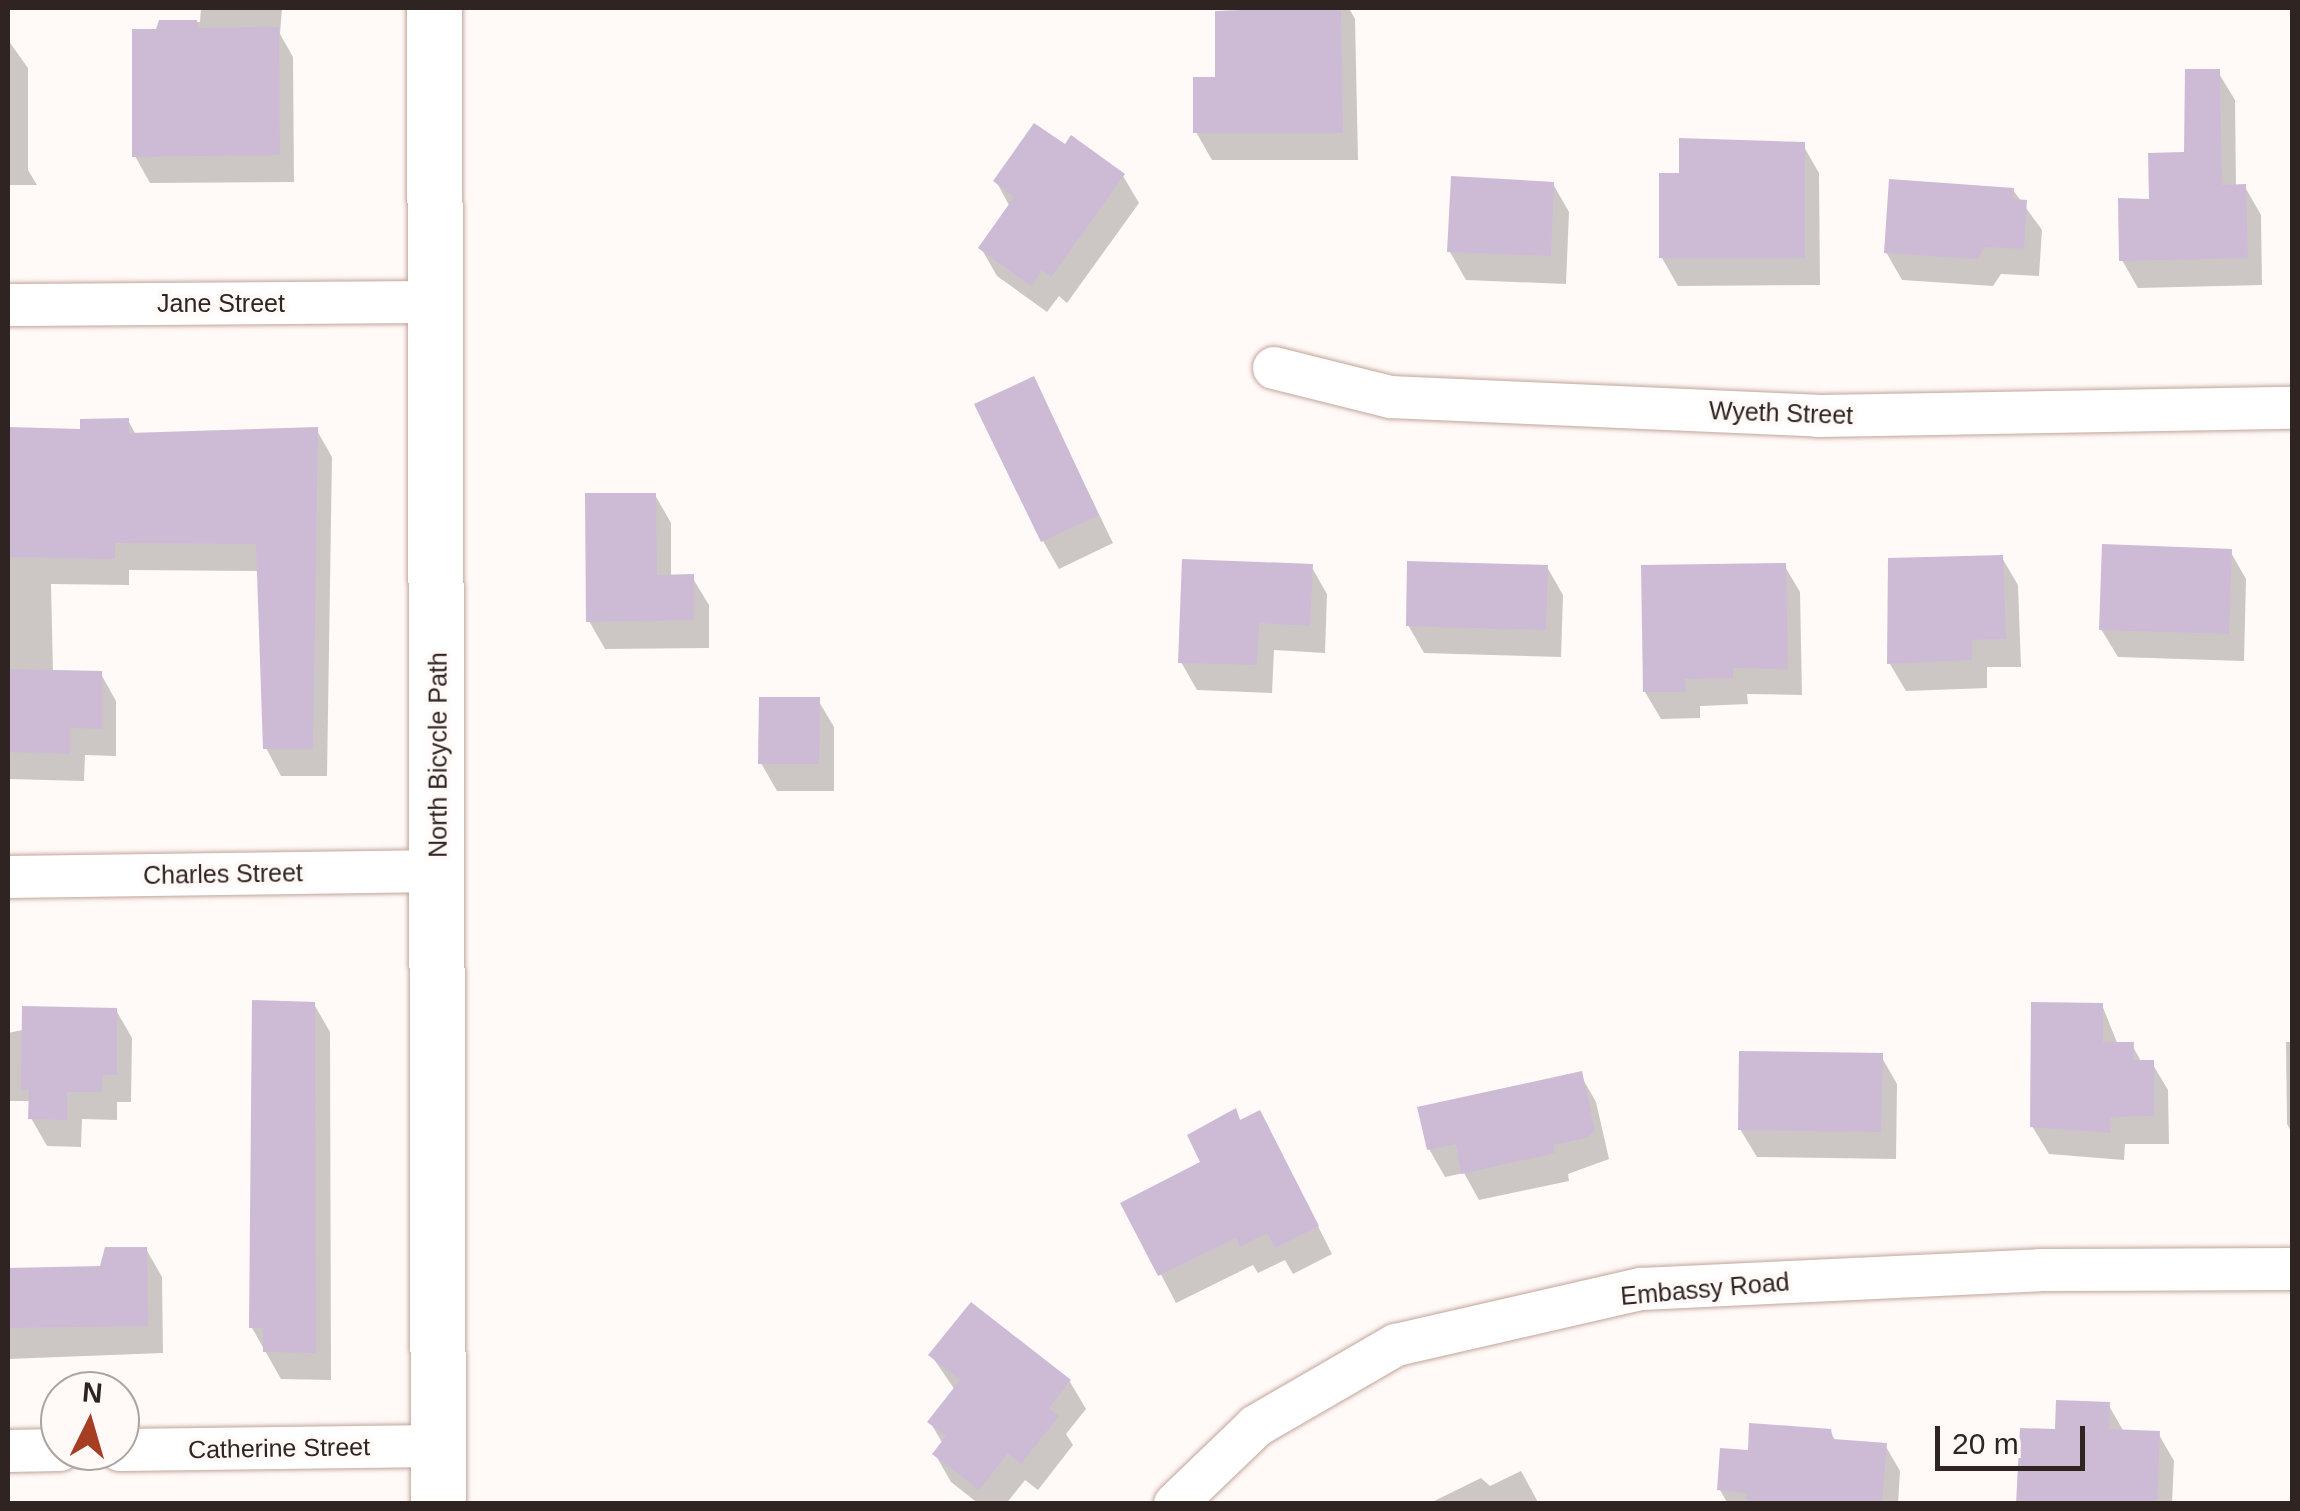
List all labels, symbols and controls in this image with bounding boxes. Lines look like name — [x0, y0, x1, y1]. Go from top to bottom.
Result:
street label: Jane Street — [157, 288, 285, 318]
street label: Wyeth Street — [1708, 395, 1854, 431]
street label: North Bicycle Path — [423, 652, 453, 858]
street label: Charles Street — [143, 858, 303, 890]
street label: Embassy Road — [1619, 1267, 1791, 1311]
north arrow — [40, 1371, 140, 1471]
text: N — [81, 1376, 104, 1409]
scale bar — [1940, 1406, 2090, 1468]
text: 20 m — [1952, 1427, 2019, 1460]
street label: Catherine Street — [188, 1431, 370, 1465]

